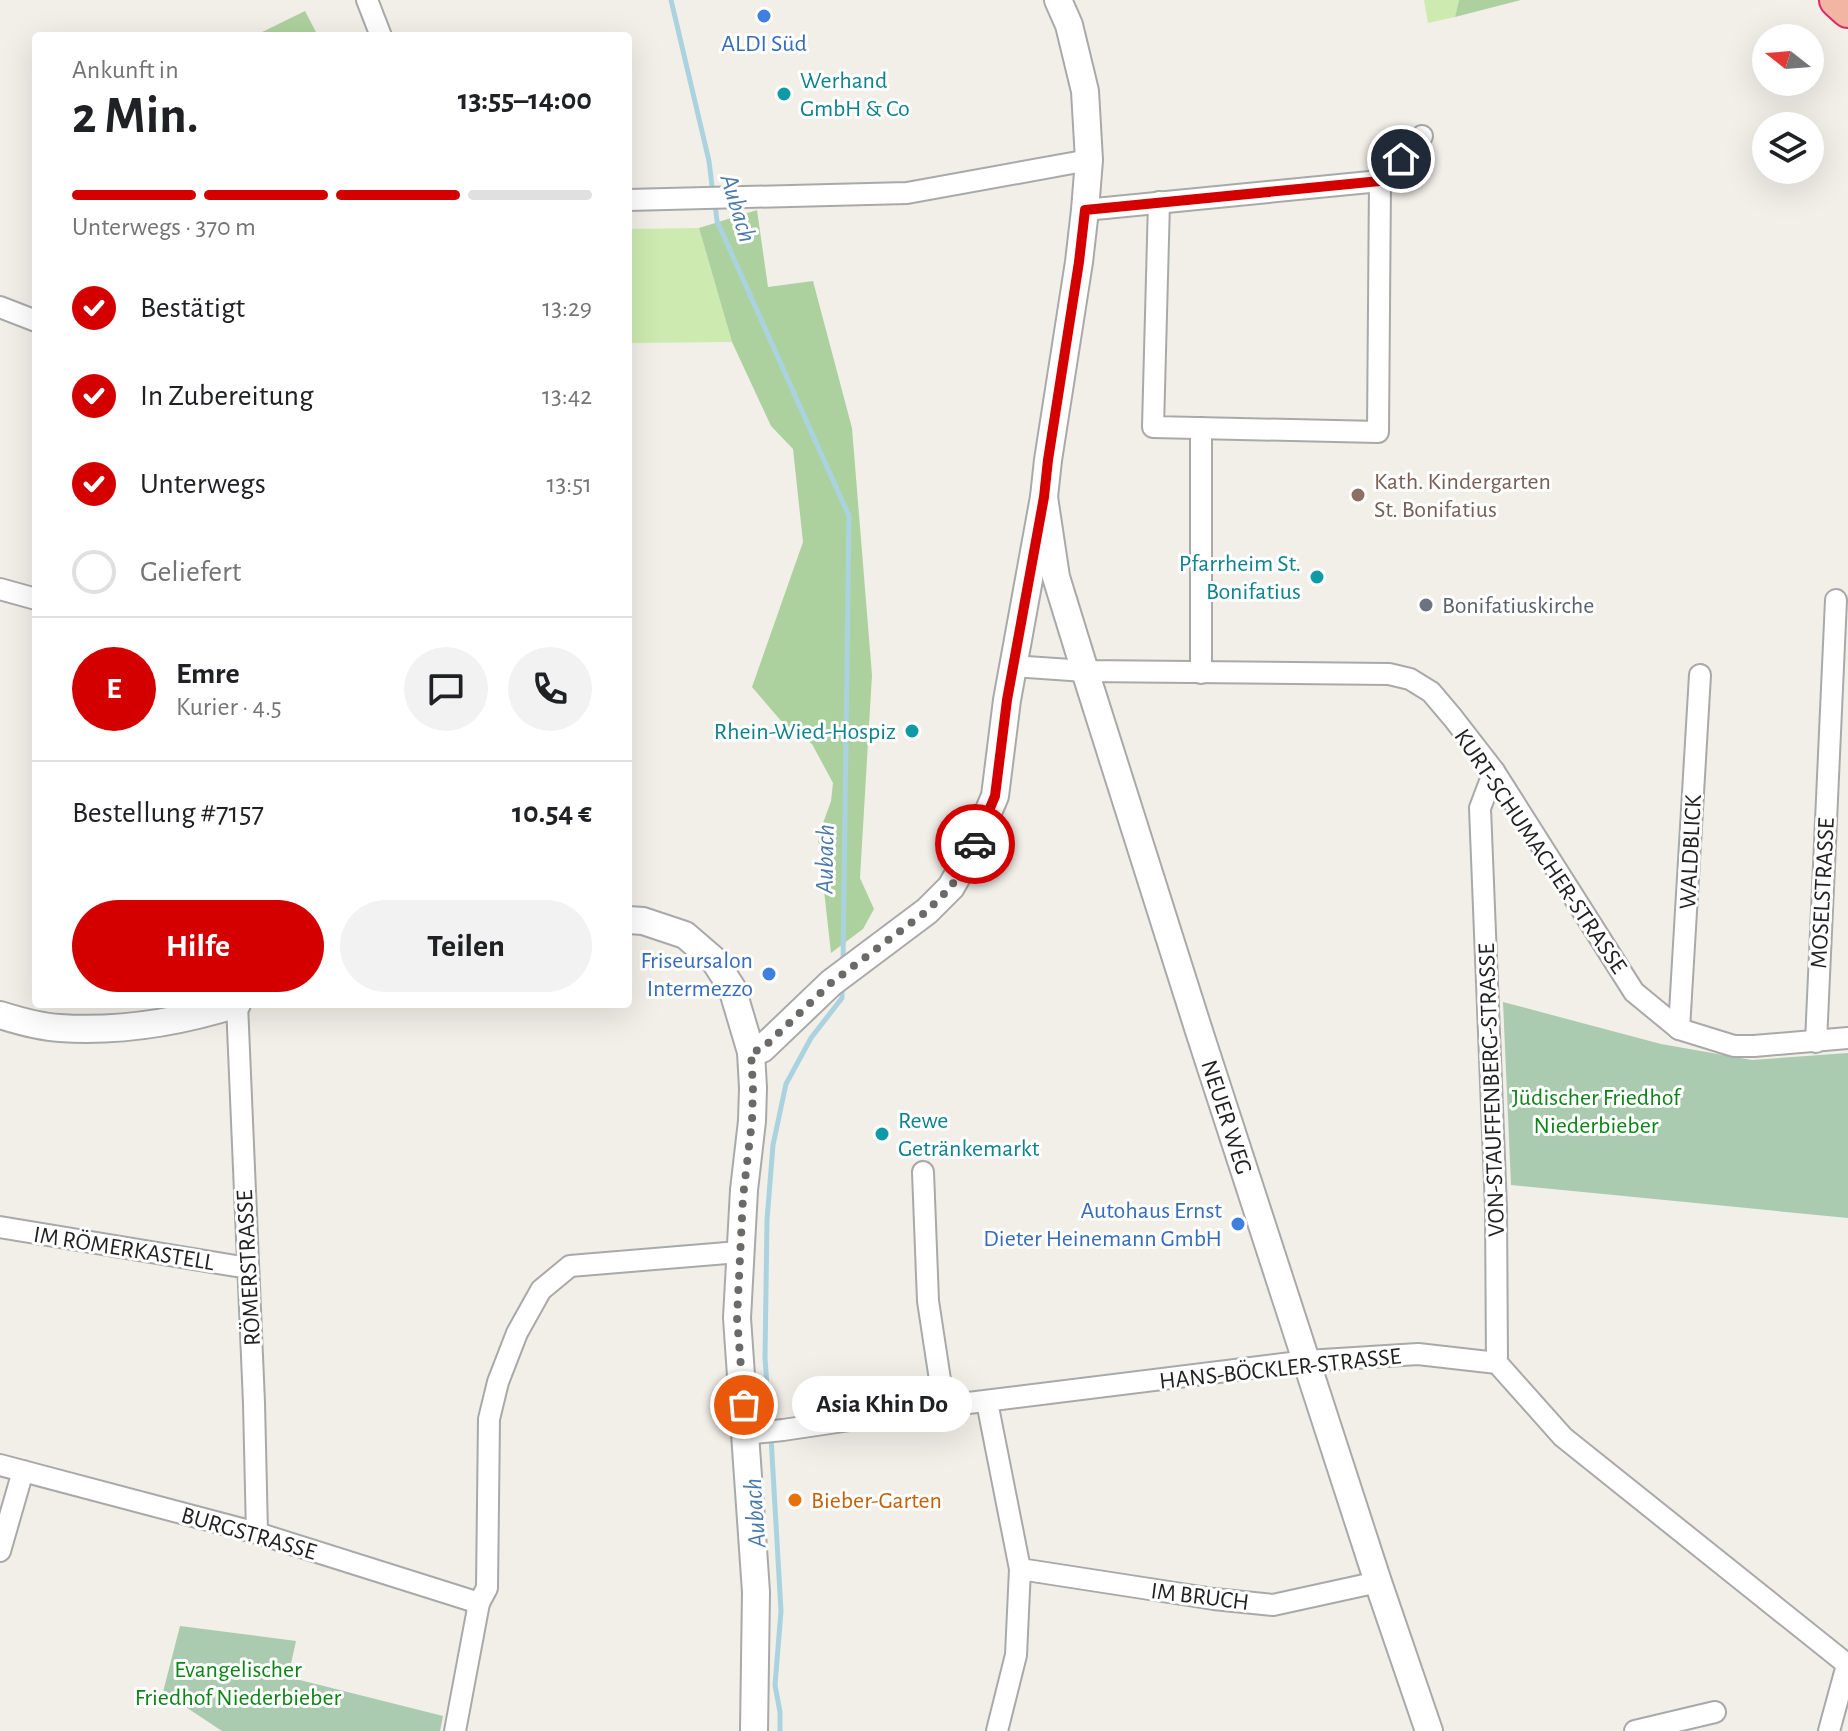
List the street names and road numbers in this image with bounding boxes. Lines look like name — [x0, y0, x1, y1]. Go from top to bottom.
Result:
street label: KURT-SCHUMACHER-STRASSE — [1449, 725, 1631, 979]
street label: WALDBLICK — [1676, 793, 1706, 910]
street label: MOSELSTRASSE — [1807, 817, 1839, 969]
street label: VON-STAUFFENBERG-STRASSE — [1475, 942, 1509, 1237]
street label: NEUER WEG — [1196, 1057, 1256, 1178]
street label: RÖMERSTRASSE — [232, 1189, 265, 1347]
street label: IM RÖMERKASTELL — [32, 1222, 216, 1275]
street label: HANS-BÖCKLER-STRASSE — [1158, 1343, 1403, 1394]
street label: BURGSTRASSE — [178, 1503, 319, 1565]
street label: IM BRUCH — [1149, 1579, 1250, 1615]

